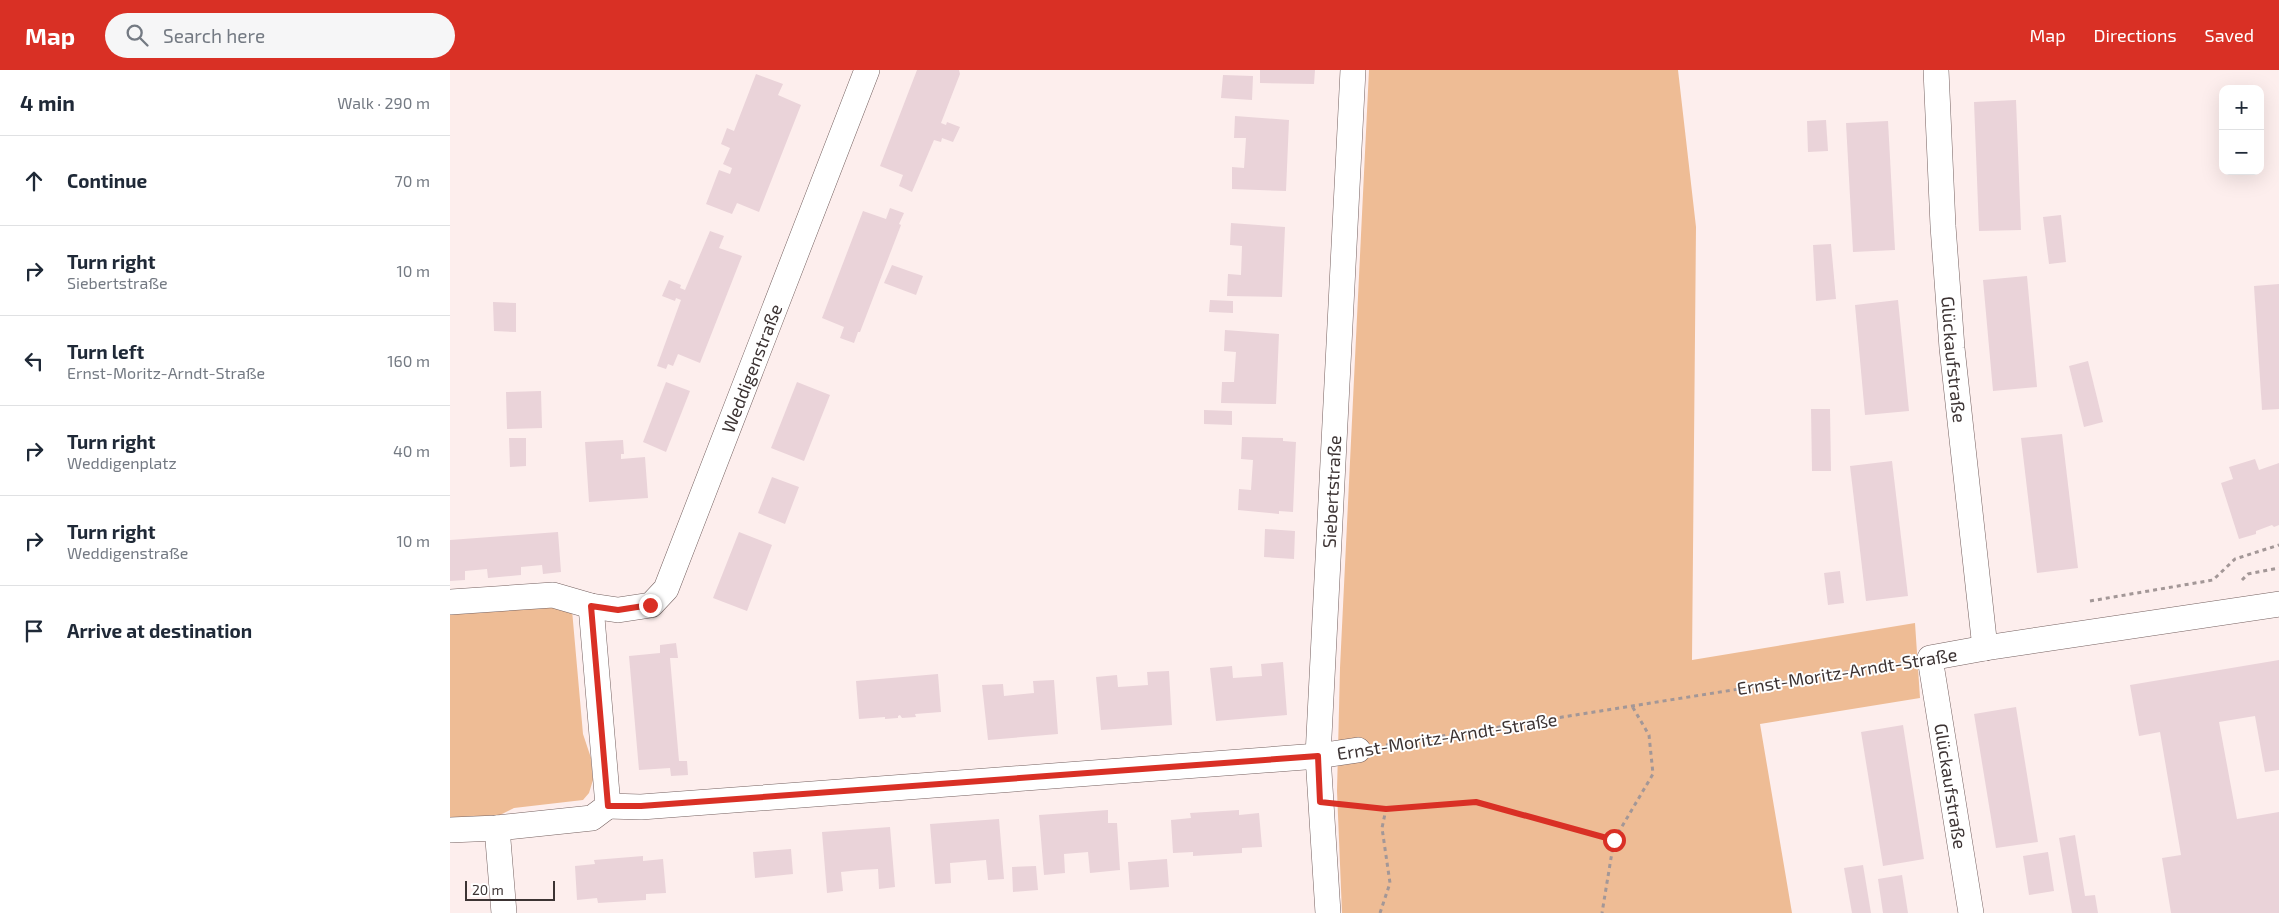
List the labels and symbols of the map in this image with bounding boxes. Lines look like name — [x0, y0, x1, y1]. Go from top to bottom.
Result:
street label: Glückaufstraße — [1937, 295, 1971, 424]
street label: Weddigenstraße — [717, 301, 786, 436]
street label: Siebertstraße — [1318, 435, 1345, 549]
route end — [639, 594, 662, 617]
street label: Ernst-Moritz-Arndt-Straße — [1735, 643, 1959, 699]
street label: Ernst-Moritz-Arndt-Straße — [1335, 708, 1559, 764]
street label: Glückaufstraße — [1930, 722, 1972, 850]
route start — [1603, 829, 1626, 852]
scale bar — [465, 878, 555, 901]

